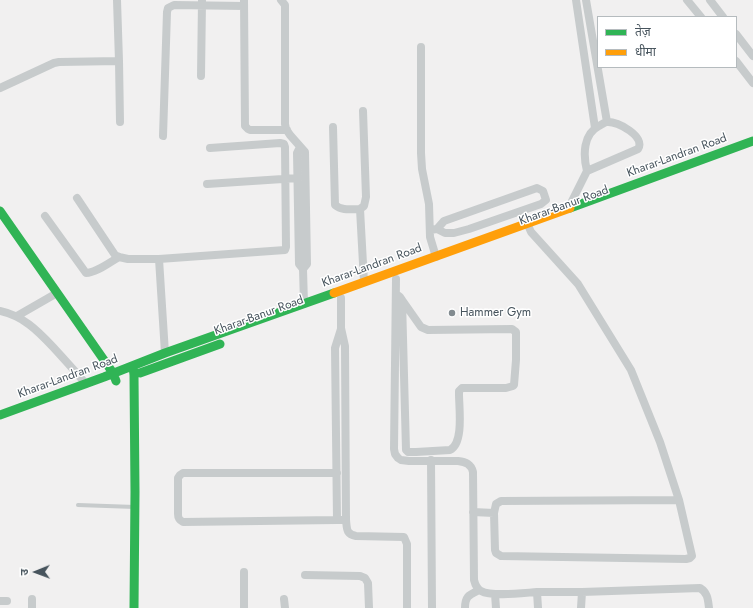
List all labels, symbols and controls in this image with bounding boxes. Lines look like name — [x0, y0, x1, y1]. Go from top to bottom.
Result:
legend — [597, 16, 737, 68]
text: तेज़ — [635, 23, 651, 41]
text: धीमा — [635, 43, 656, 61]
street label: Kharar-Landran Road — [625, 131, 729, 181]
street label: Kharar-Banur Road — [517, 183, 611, 229]
street label: Kharar-Landran Road — [320, 241, 424, 291]
street label: Kharar-Banur Road — [212, 293, 306, 339]
place label: Hammer Gym — [460, 306, 531, 320]
marker: Hammer Gym — [447, 308, 457, 318]
street label: Kharar-Landran Road — [16, 352, 120, 402]
north arrow — [16, 552, 56, 592]
text: उ — [16, 569, 32, 576]

